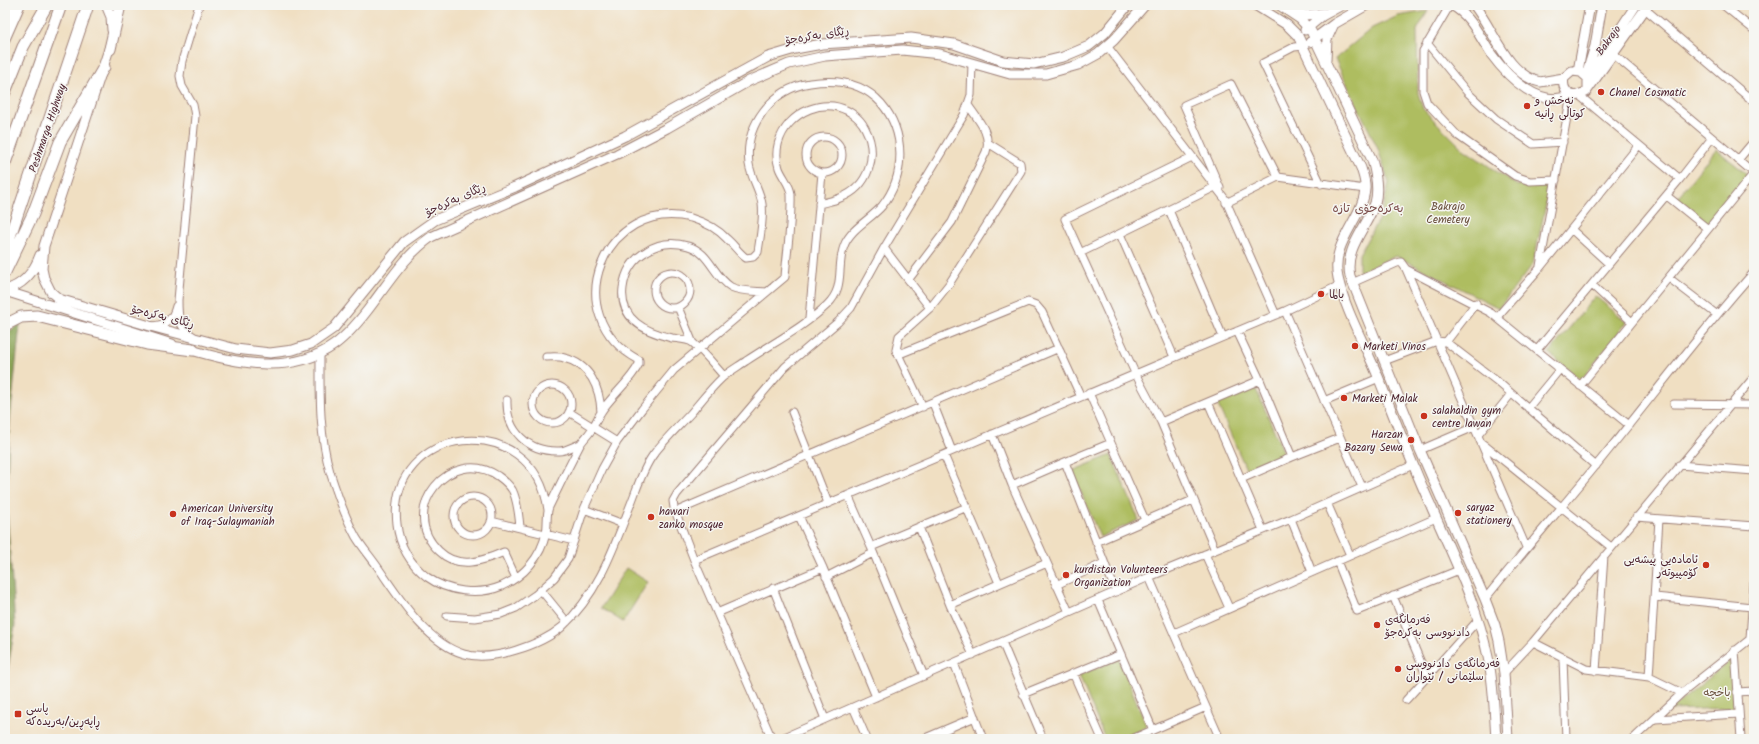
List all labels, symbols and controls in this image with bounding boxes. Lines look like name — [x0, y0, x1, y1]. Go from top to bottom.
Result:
street label: ڕێگای بەکرەجۆ — [783, 22, 850, 50]
street label: Bakrajo — [1592, 22, 1626, 60]
street label: Peshmarga Highway — [24, 81, 72, 175]
place label: Chanel Cosmatic — [1609, 84, 1687, 102]
marker: Chanel Cosmatic — [1596, 87, 1606, 97]
place label: نەخش و کوتاڵی ڕانیە — [1534, 92, 1585, 123]
marker: نەخش و کوتاڵی ڕانیە — [1522, 101, 1532, 111]
street label: ڕێگای بەکرەجۆ — [421, 179, 488, 222]
park label: Bakrajo Cemetery — [1426, 198, 1470, 229]
district label: بەکرەجۆی تازە — [1332, 199, 1404, 218]
place label: بالما — [1329, 286, 1344, 304]
marker: بالما — [1316, 289, 1326, 299]
street label: ڕێگای بەکرەجۆ — [128, 300, 196, 333]
place label: Marketi Vinos — [1363, 338, 1426, 356]
marker: Marketi Vinos — [1350, 341, 1360, 351]
place label: Marketi Malak — [1352, 390, 1419, 408]
marker: Marketi Malak — [1339, 393, 1349, 403]
place label: salahaldin gym centre lawan — [1432, 402, 1501, 433]
marker: salahaldin gym centre lawan — [1419, 411, 1429, 421]
place label: Harzan Bazary Sewa — [1344, 426, 1403, 457]
marker: Harzan Bazary Sewa — [1406, 435, 1416, 445]
place label: saryaz stationery — [1466, 499, 1512, 530]
place label: American University of Iraq-Sulaymaniah — [181, 500, 275, 531]
place label: hawari zanko mosque — [659, 503, 723, 534]
marker: saryaz stationery — [1453, 508, 1463, 518]
marker: American University of Iraq-Sulaymaniah — [168, 509, 178, 519]
marker: hawari zanko mosque — [646, 512, 656, 522]
place label: ئامادەیی پیشەیی کۆمپیوتەر — [1624, 551, 1698, 582]
marker: ئامادەیی پیشەیی کۆمپیوتەر — [1701, 560, 1711, 570]
place label: kurdistan Volunteers Organization — [1074, 561, 1168, 592]
marker: kurdistan Volunteers Organization — [1061, 570, 1071, 580]
place label: فەرمانگەی دادنووسی بەکرەجۆ — [1384, 611, 1470, 642]
marker: فەرمانگەی دادنووسی بەکرەجۆ — [1372, 620, 1382, 630]
place label: فەرمانگەی دادنووسی سلێمانی / ئێواران — [1406, 655, 1500, 686]
marker: فەرمانگەی دادنووسی سلێمانی / ئێواران — [1393, 664, 1403, 674]
park label: باخچە — [1704, 684, 1730, 702]
place label: پاسی ڕاپەڕین/بەریدەکە — [26, 700, 100, 731]
marker: پاسی ڕاپەڕین/بەریدەکە — [13, 709, 23, 719]

